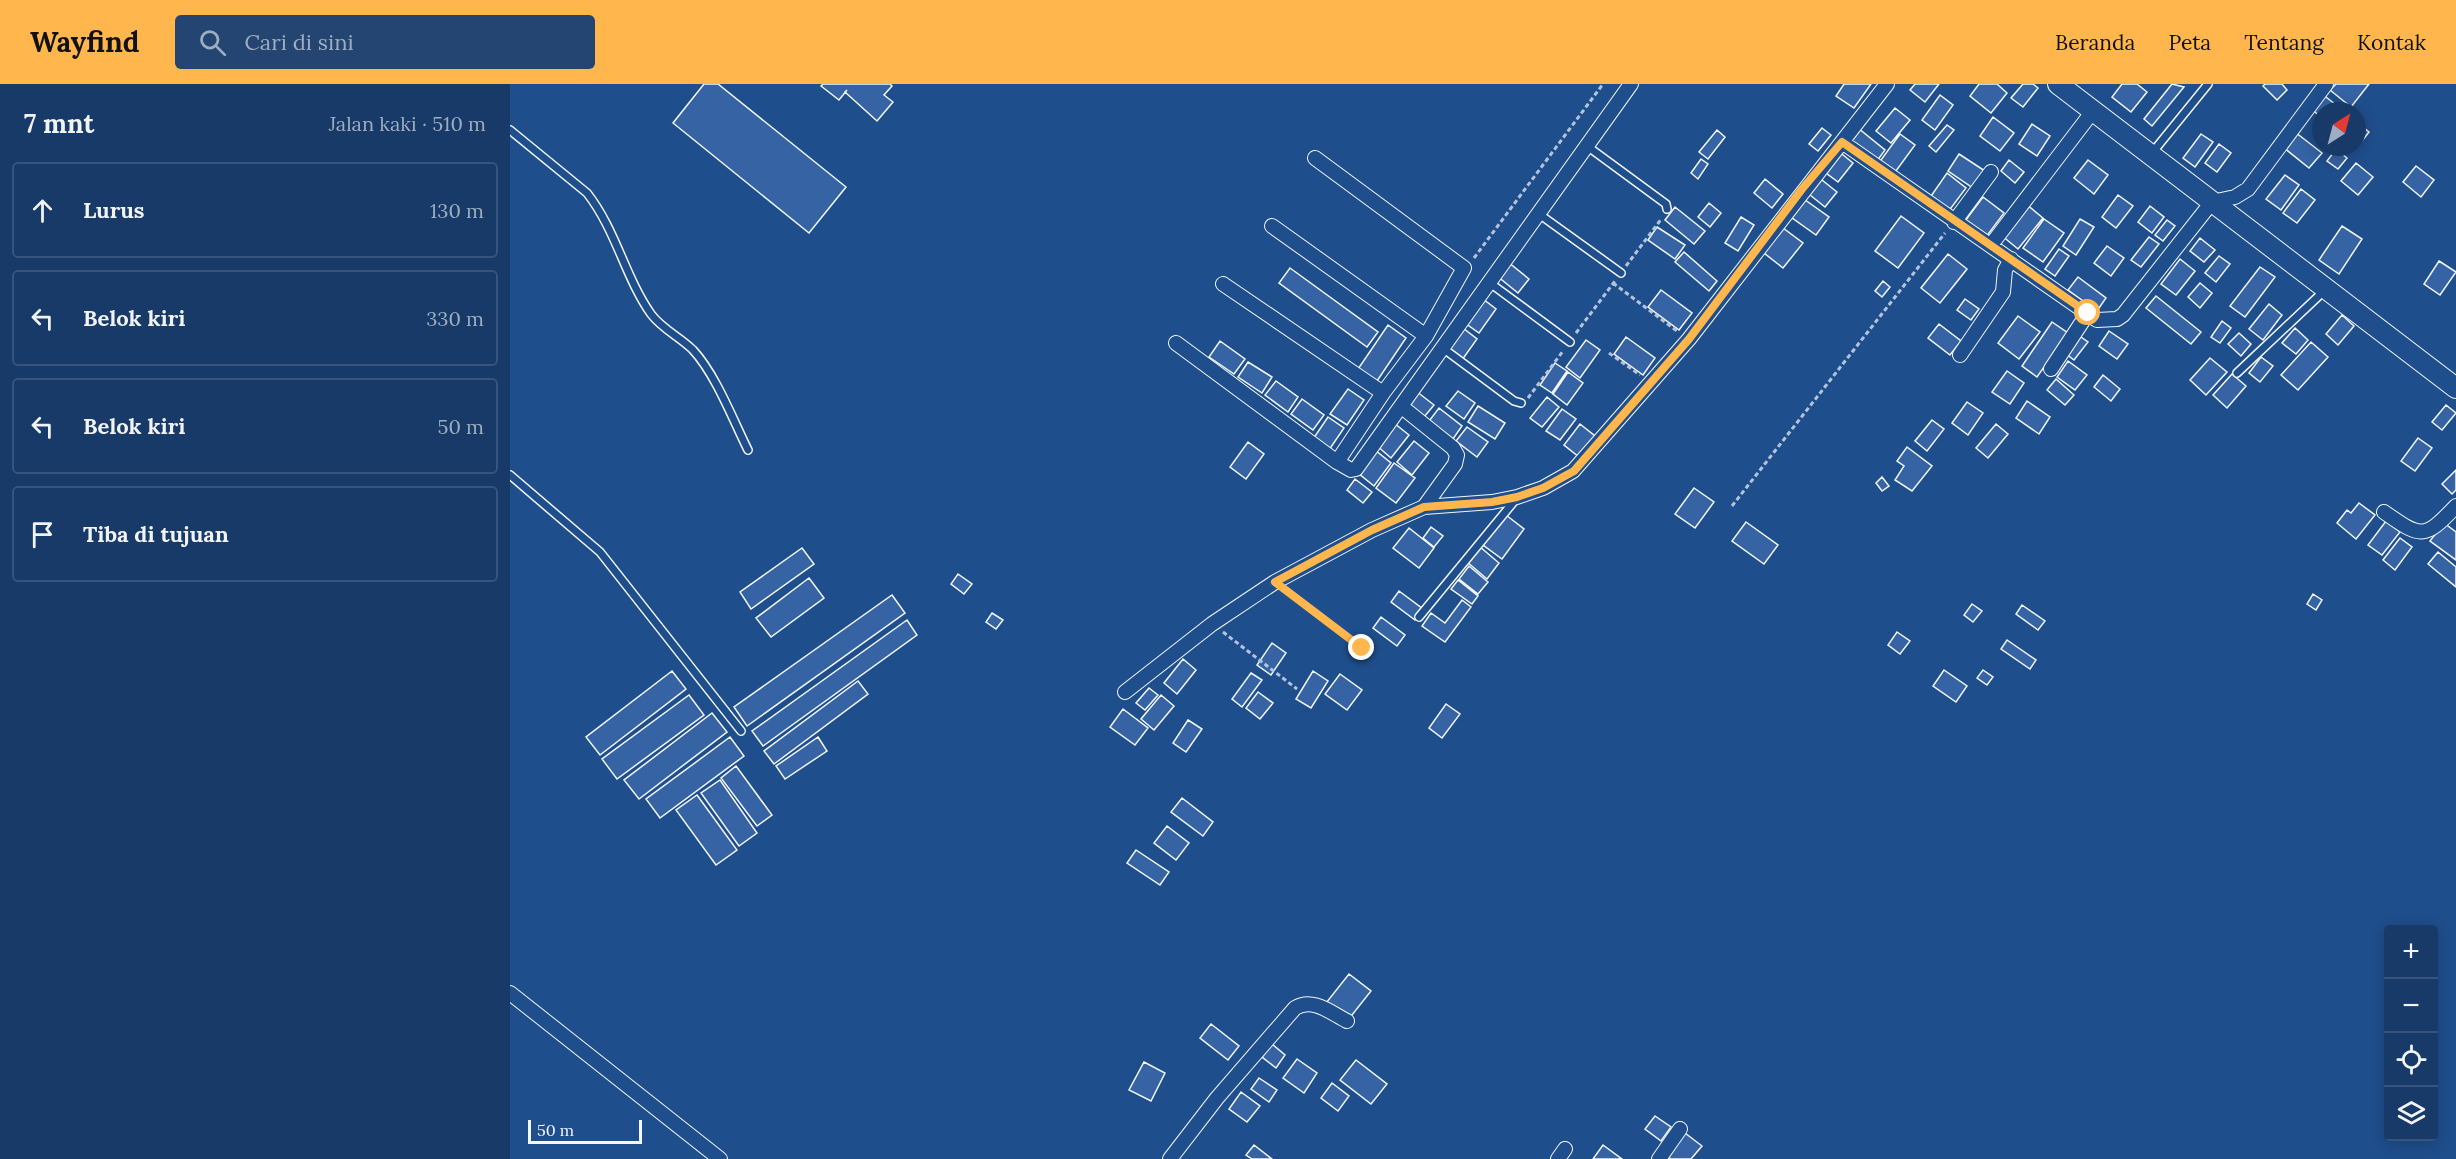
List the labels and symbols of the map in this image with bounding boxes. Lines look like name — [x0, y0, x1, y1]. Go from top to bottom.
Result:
north arrow — [2312, 102, 2366, 156]
route start — [2074, 299, 2100, 325]
route end — [1348, 634, 1374, 660]
scale bar — [528, 1117, 642, 1144]

